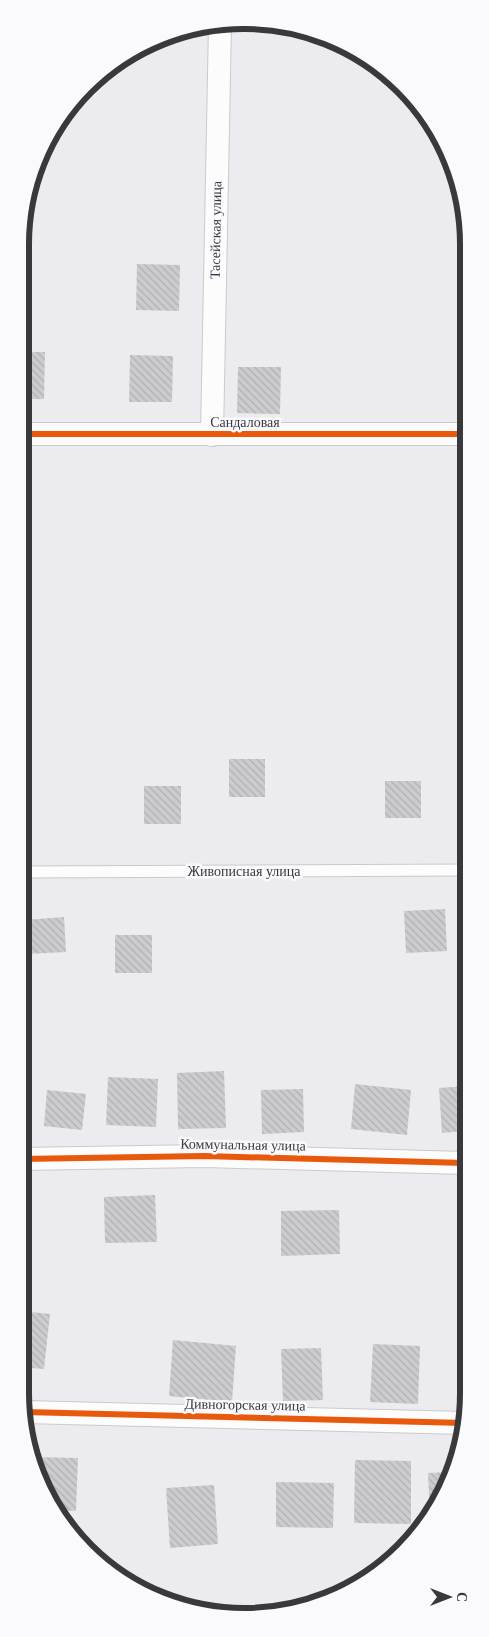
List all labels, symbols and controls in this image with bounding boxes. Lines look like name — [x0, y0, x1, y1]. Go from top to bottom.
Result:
street label: Тасейская улица — [208, 180, 224, 279]
street label: Сандаловая — [210, 415, 280, 430]
street label: Живописная улица — [188, 864, 301, 879]
street label: Коммунальная улица — [180, 1136, 307, 1154]
street label: Дивногорская улица — [184, 1396, 306, 1414]
north arrow — [424, 1572, 474, 1622]
text: С — [454, 1592, 469, 1602]

